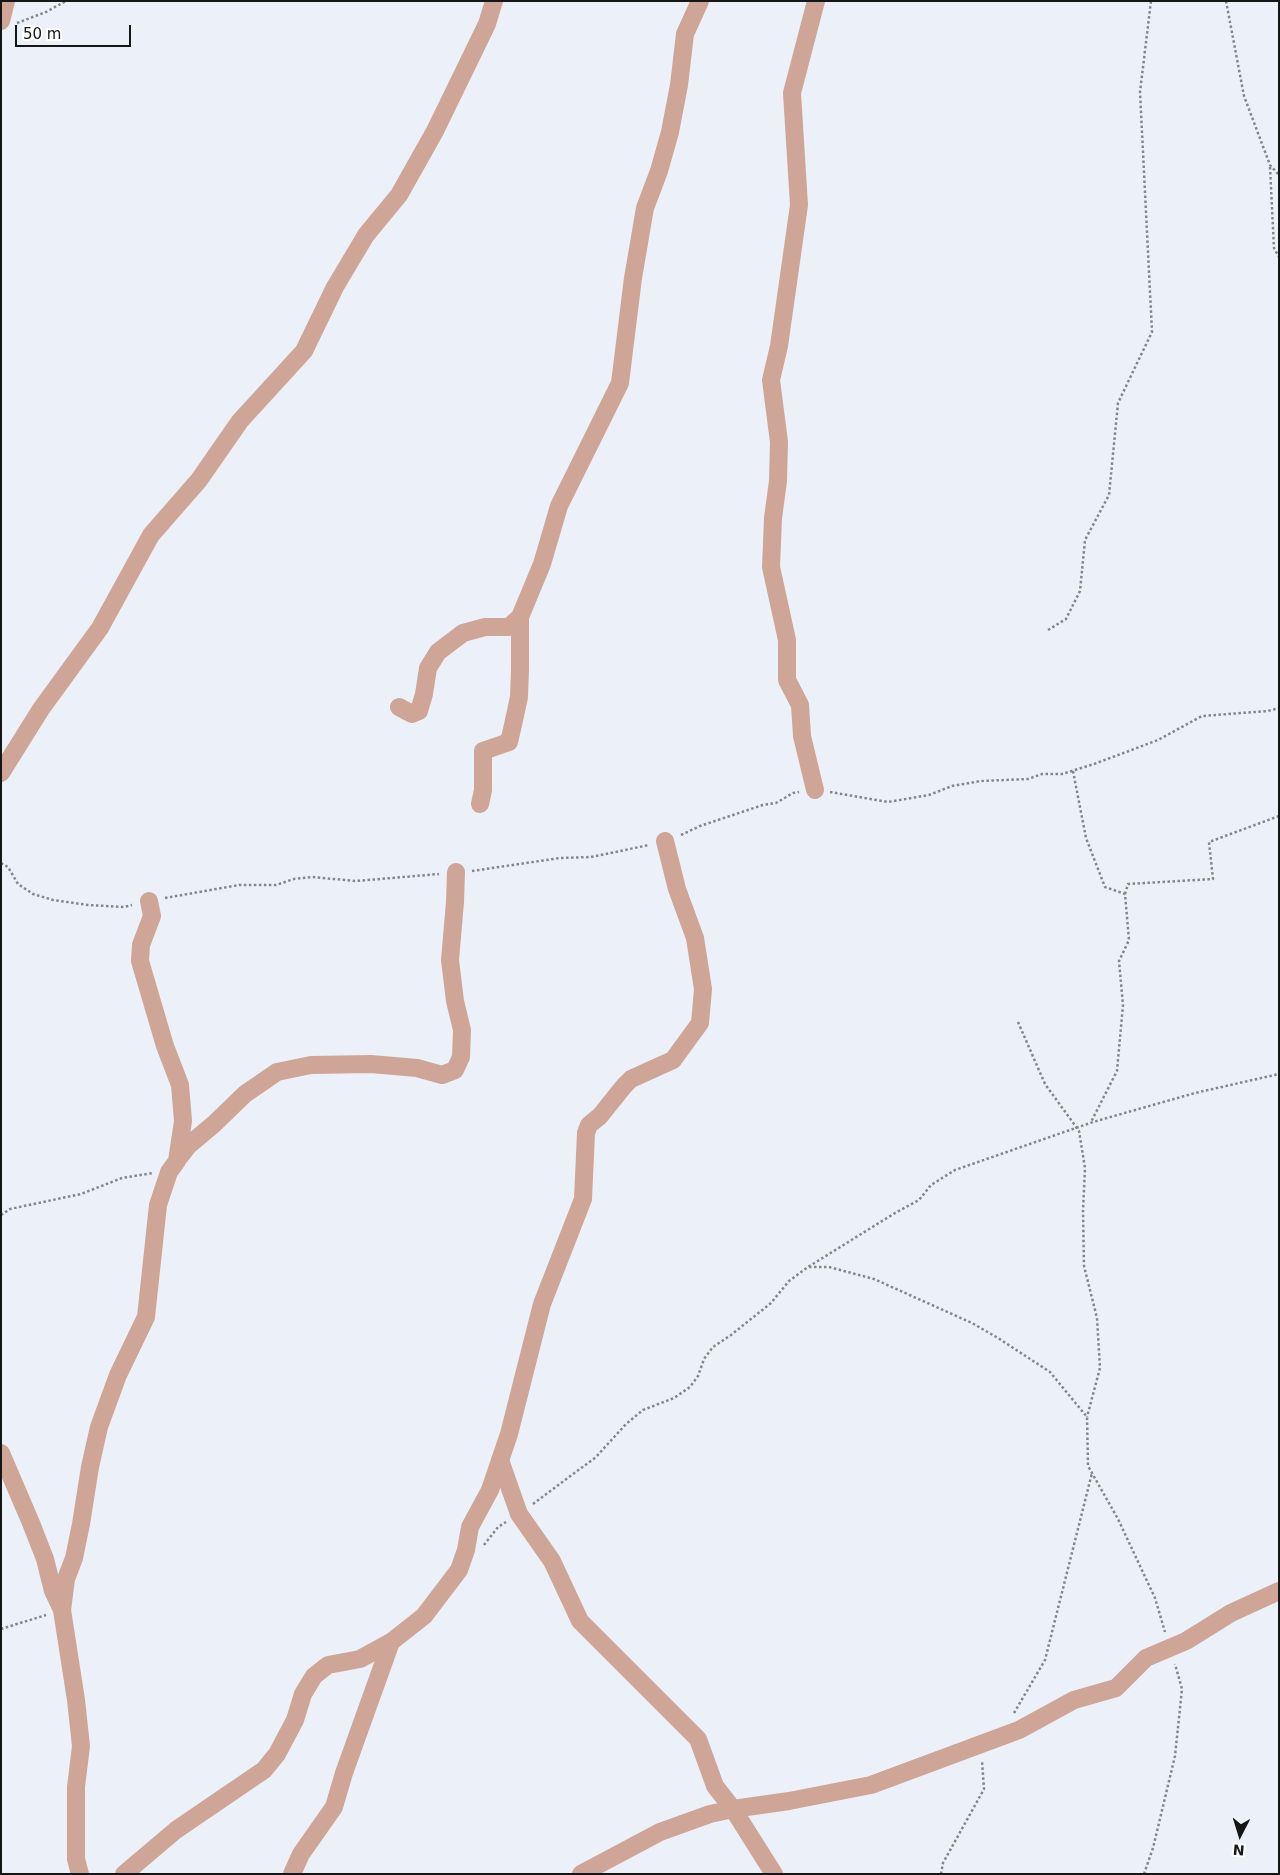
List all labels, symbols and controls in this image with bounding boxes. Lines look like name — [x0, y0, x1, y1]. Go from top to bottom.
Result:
scale bar — [18, 15, 134, 47]
text: 50 m — [23, 25, 61, 43]
north arrow — [1215, 1810, 1265, 1860]
text: N — [1232, 1841, 1245, 1858]

